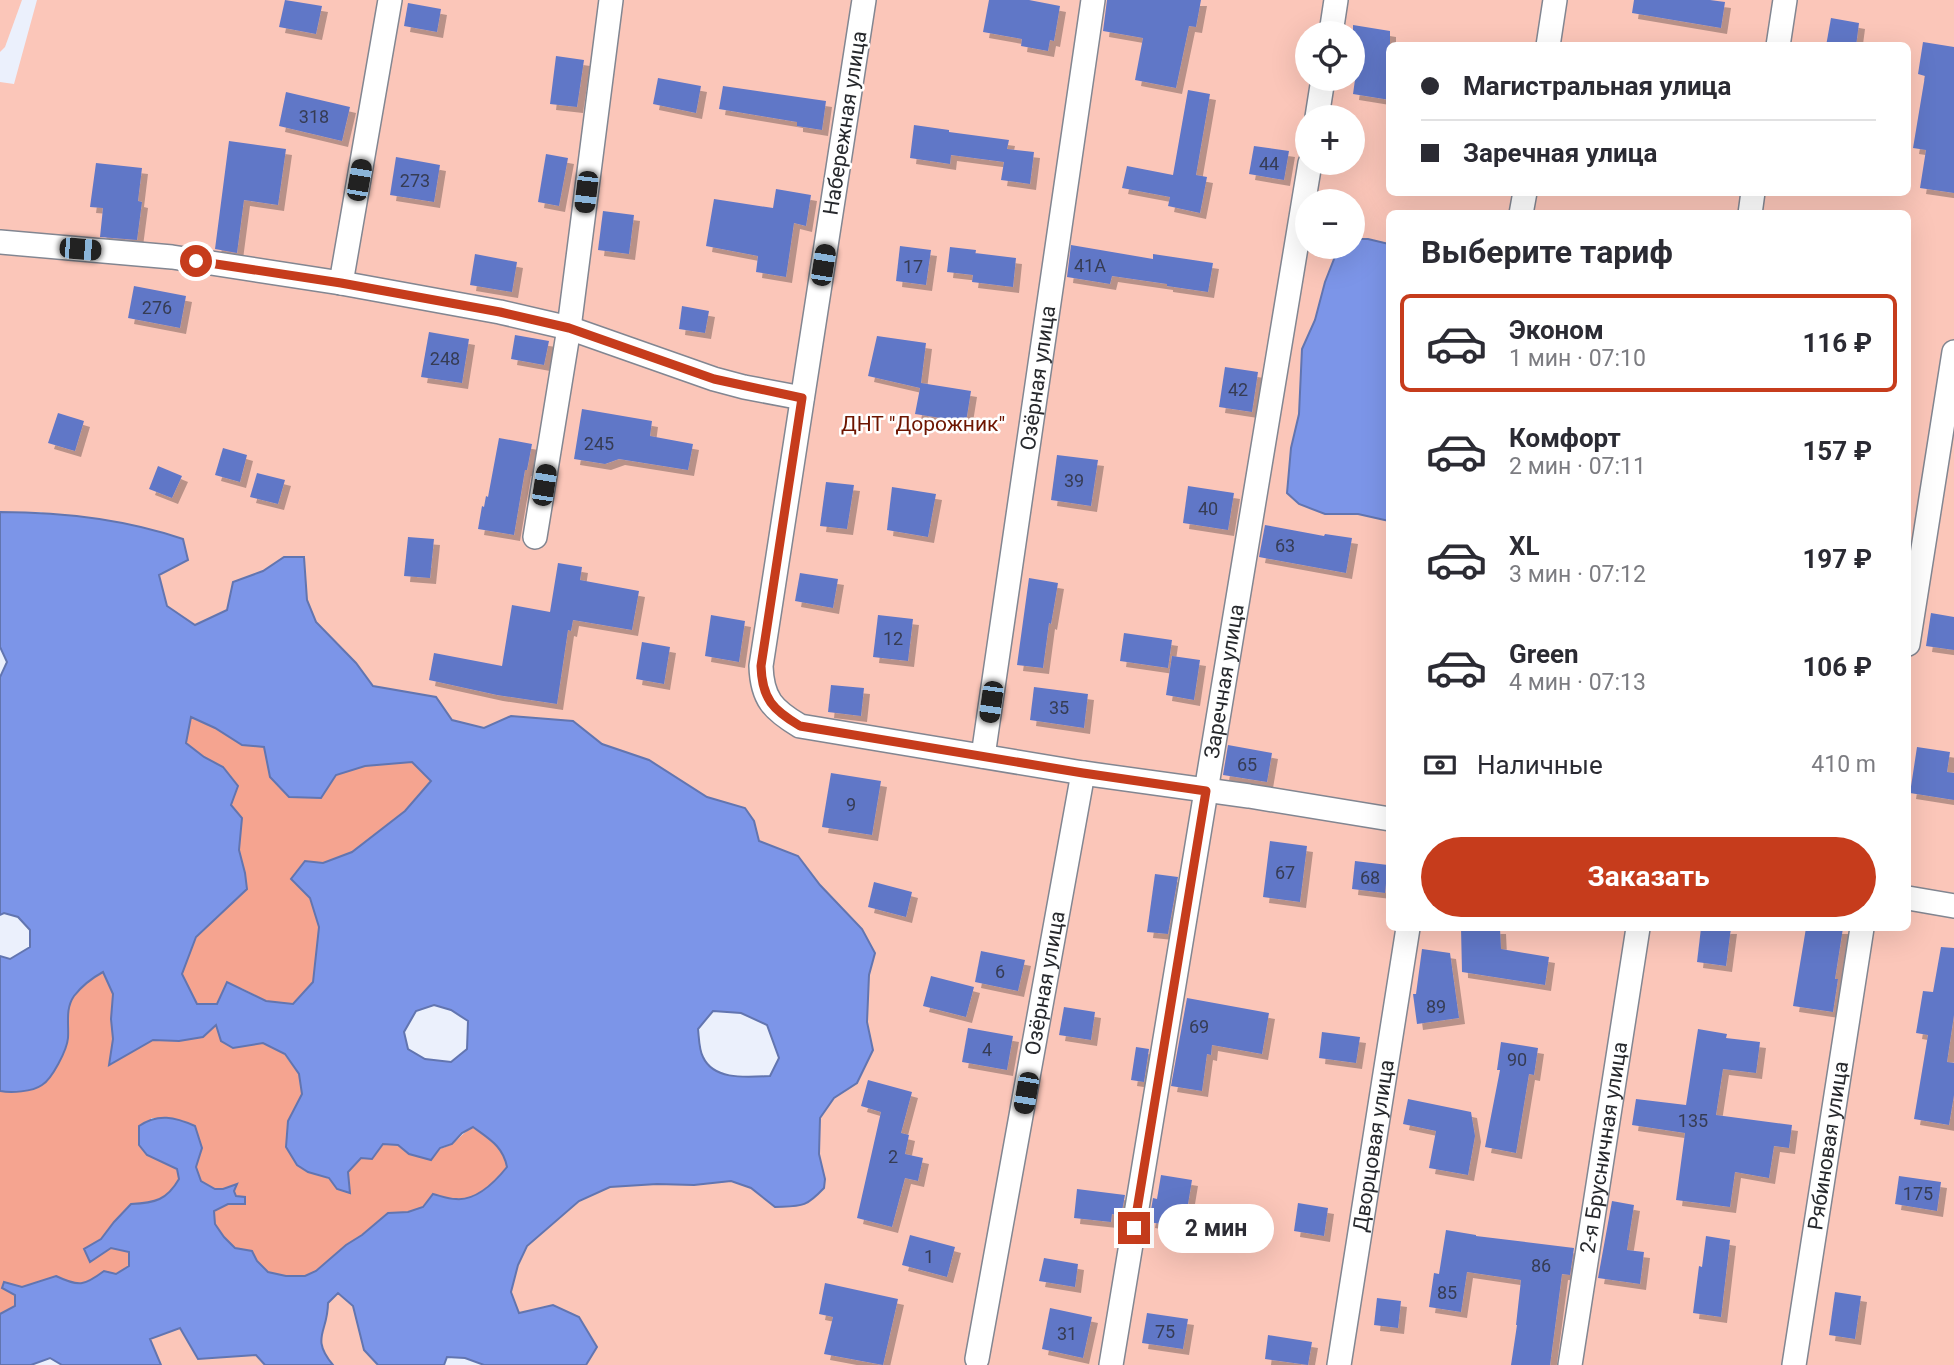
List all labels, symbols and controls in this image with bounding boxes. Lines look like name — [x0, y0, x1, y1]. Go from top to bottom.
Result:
map controls — [1295, 21, 1365, 259]
button: locate — [1295, 21, 1365, 91]
street label: Набережная улица — [819, 29, 871, 217]
text: Магистральная улица — [1463, 71, 1731, 101]
button: + — [1295, 105, 1365, 175]
house number: 318 — [299, 106, 329, 127]
text: Заречная улица — [1463, 138, 1657, 168]
house number: 44 — [1259, 153, 1279, 174]
car — [346, 157, 373, 203]
house number: 273 — [400, 170, 430, 191]
car — [574, 170, 599, 214]
button: − — [1295, 189, 1365, 259]
text: Выберите тариф — [1421, 233, 1673, 271]
car — [59, 237, 102, 261]
car — [810, 243, 837, 287]
route start — [180, 245, 212, 277]
house number: 41А — [1074, 255, 1106, 276]
house number: 17 — [903, 256, 923, 277]
house number: 276 — [142, 297, 172, 318]
street label: Озёрная улица — [1016, 304, 1060, 452]
icon: car — [1425, 312, 1488, 375]
text: Эконом — [1509, 315, 1604, 345]
text: 116 ₽ — [1802, 328, 1872, 358]
text: 1 мин · 07:10 — [1509, 345, 1646, 372]
house number: 248 — [430, 348, 460, 369]
house number: 42 — [1228, 379, 1248, 400]
park label: ДНТ "Дорожник" — [841, 412, 1005, 436]
icon: car — [1425, 420, 1488, 483]
text: Комфорт — [1509, 423, 1621, 453]
house number: 245 — [584, 433, 614, 454]
text: 157 ₽ — [1802, 436, 1872, 466]
text: 2 мин · 07:11 — [1509, 453, 1646, 480]
car — [531, 463, 558, 507]
house number: 39 — [1064, 470, 1084, 491]
house number: 40 — [1198, 498, 1218, 519]
icon: car — [1425, 528, 1488, 591]
text: XL — [1509, 531, 1540, 561]
house number: 63 — [1275, 535, 1295, 556]
text: 197 ₽ — [1802, 544, 1872, 574]
text: 3 мин · 07:12 — [1509, 561, 1646, 588]
street label: Заречная улица — [1200, 602, 1249, 760]
house number: 12 — [883, 628, 903, 649]
icon: car — [1425, 636, 1488, 699]
text: Green — [1509, 639, 1579, 669]
text: 106 ₽ — [1802, 652, 1872, 682]
text: 4 мин · 07:13 — [1509, 669, 1646, 696]
car — [978, 680, 1005, 724]
house number: 35 — [1049, 697, 1069, 718]
icon: cash — [1421, 746, 1459, 784]
text: Наличные — [1477, 750, 1603, 780]
text: 410 m — [1811, 751, 1876, 778]
house number: 65 — [1237, 754, 1257, 775]
house number: 9 — [846, 794, 856, 815]
button: Заказать — [1421, 837, 1876, 917]
house number: 67 — [1275, 862, 1295, 883]
house number: 68 — [1360, 867, 1380, 888]
street label: Озёрная улица — [1020, 909, 1070, 1057]
house number: 6 — [995, 961, 1005, 982]
house number: 89 — [1426, 996, 1446, 1017]
house number: 69 — [1189, 1016, 1209, 1037]
house number: 4 — [982, 1039, 992, 1060]
street label: 2-я Брусничная улица — [1576, 1040, 1632, 1255]
house number: 90 — [1507, 1049, 1527, 1070]
street label: Дворцовая улица — [1348, 1058, 1399, 1233]
street label: Рябиновая улица — [1803, 1060, 1853, 1232]
car — [1013, 1070, 1040, 1116]
house number: 135 — [1678, 1110, 1708, 1131]
house number: 2 — [888, 1146, 898, 1167]
house number: 175 — [1903, 1183, 1933, 1204]
callout: 2 мин — [1158, 1204, 1274, 1252]
route end — [1118, 1212, 1150, 1244]
text: 2 мин — [1185, 1215, 1247, 1242]
house number: 1 — [924, 1246, 934, 1267]
house number: 86 — [1531, 1255, 1551, 1276]
house number: 85 — [1437, 1282, 1457, 1303]
house number: 75 — [1155, 1321, 1175, 1342]
house number: 31 — [1057, 1323, 1077, 1344]

